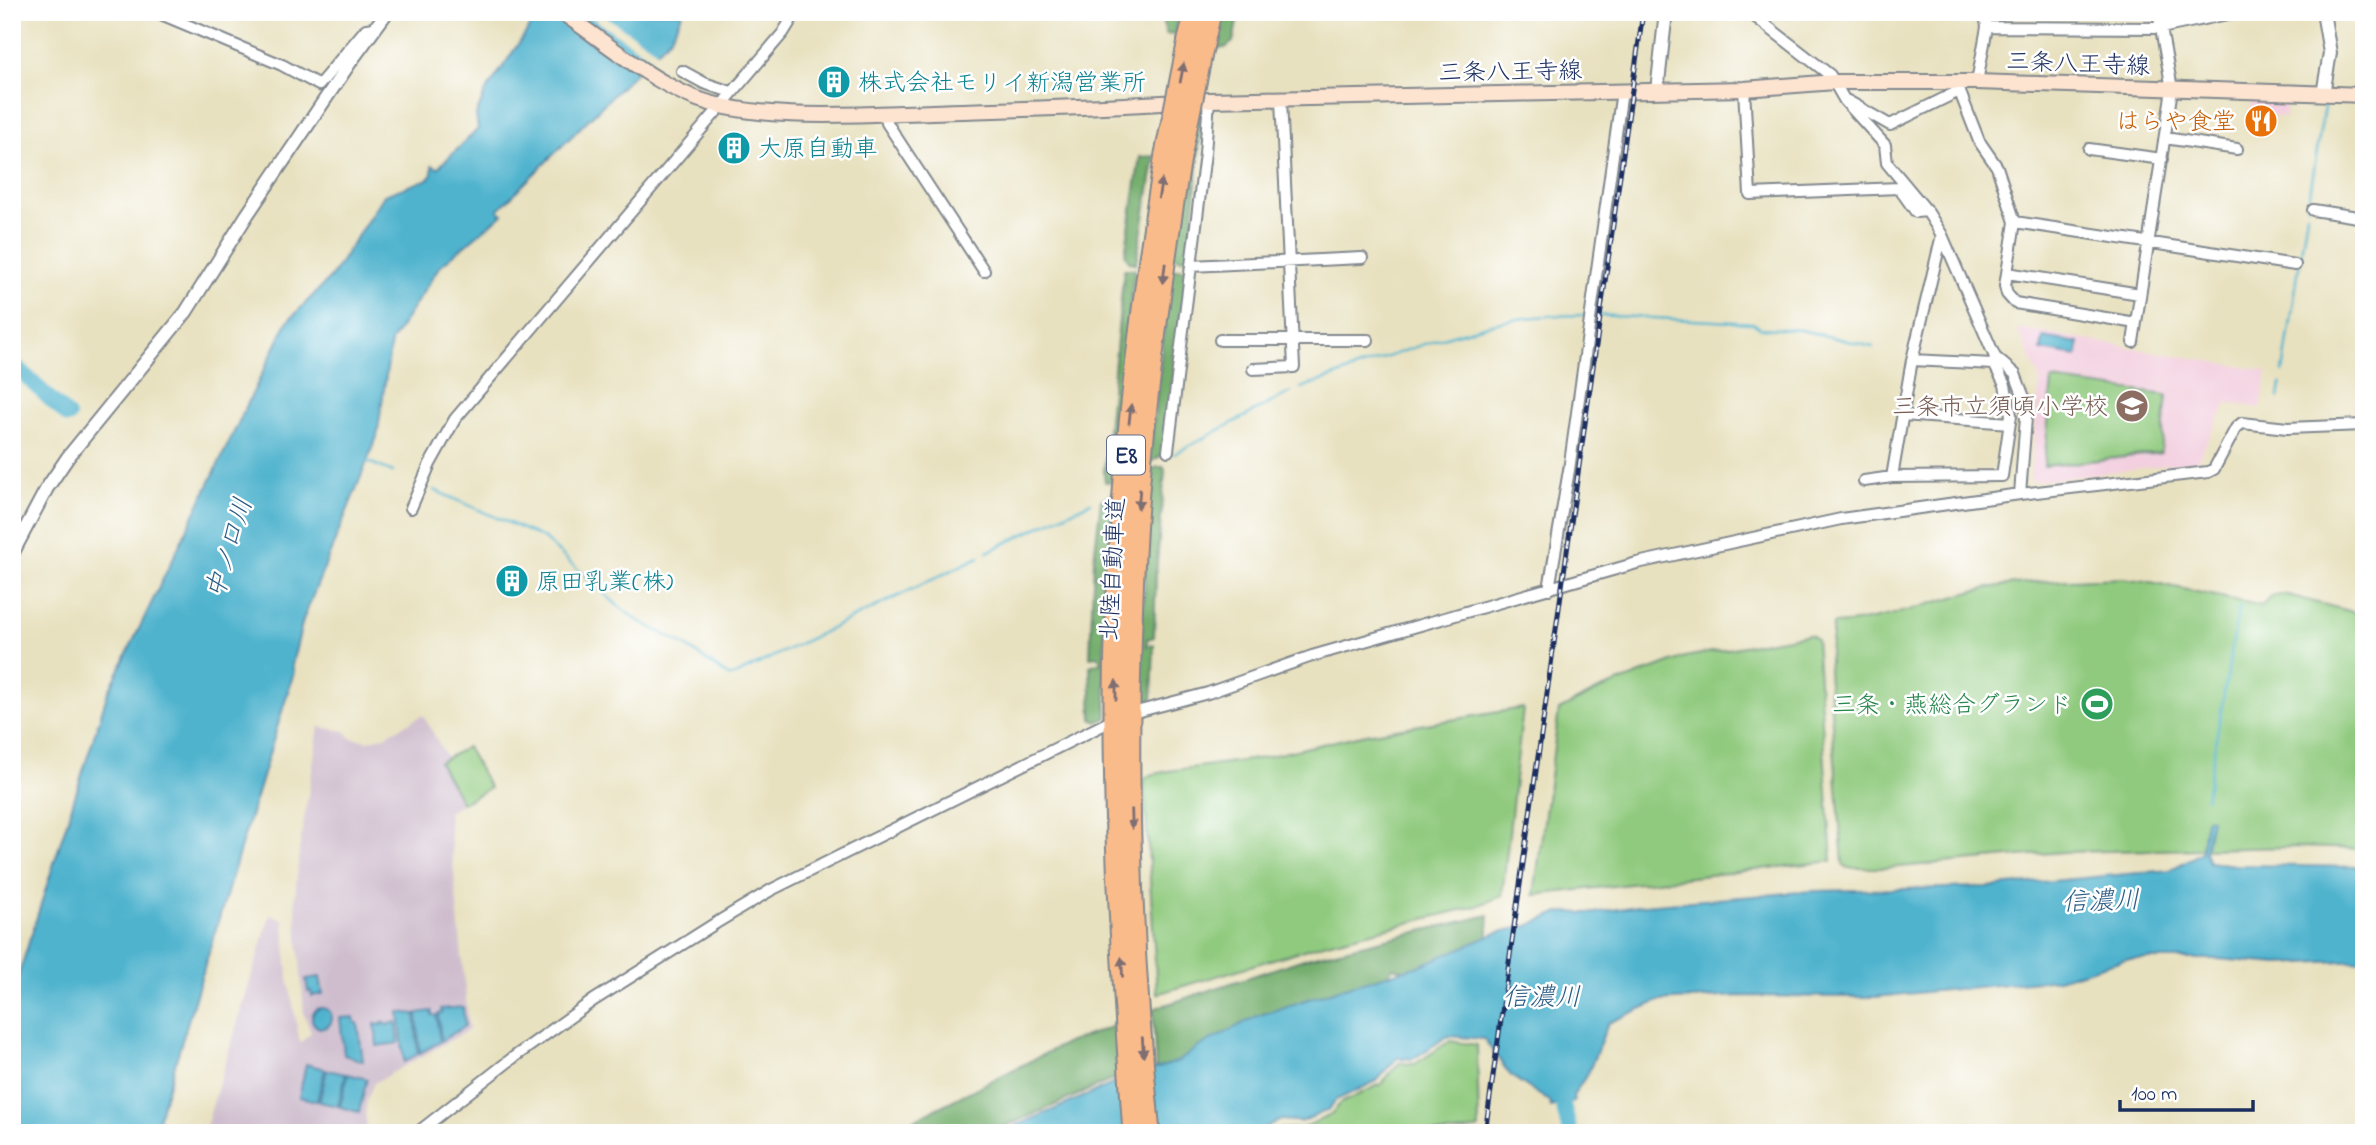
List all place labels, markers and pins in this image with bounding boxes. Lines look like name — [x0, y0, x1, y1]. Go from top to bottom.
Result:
building icon: 株式会社モリイ新潟営業所 — [815, 63, 853, 101]
place label: 株式会社モリイ新潟営業所 — [858, 67, 1146, 102]
restaurant icon: はらや食堂 — [2242, 102, 2280, 140]
place label: はらや食堂 — [2116, 106, 2236, 141]
building icon: 大原自動車 — [715, 129, 753, 167]
place label: 大原自動車 — [758, 133, 878, 168]
school or university icon: 三条市立須頃小学校 — [2113, 387, 2151, 425]
place label: 三条市立須頃小学校 — [1892, 391, 2108, 426]
building icon: 原田乳業(株) — [493, 562, 531, 600]
place label: 原田乳業(株) — [536, 566, 673, 601]
sports icon: 三条・燕総合グランド — [2078, 685, 2116, 723]
place label: 三条・燕総合グランド — [1832, 689, 2072, 724]

